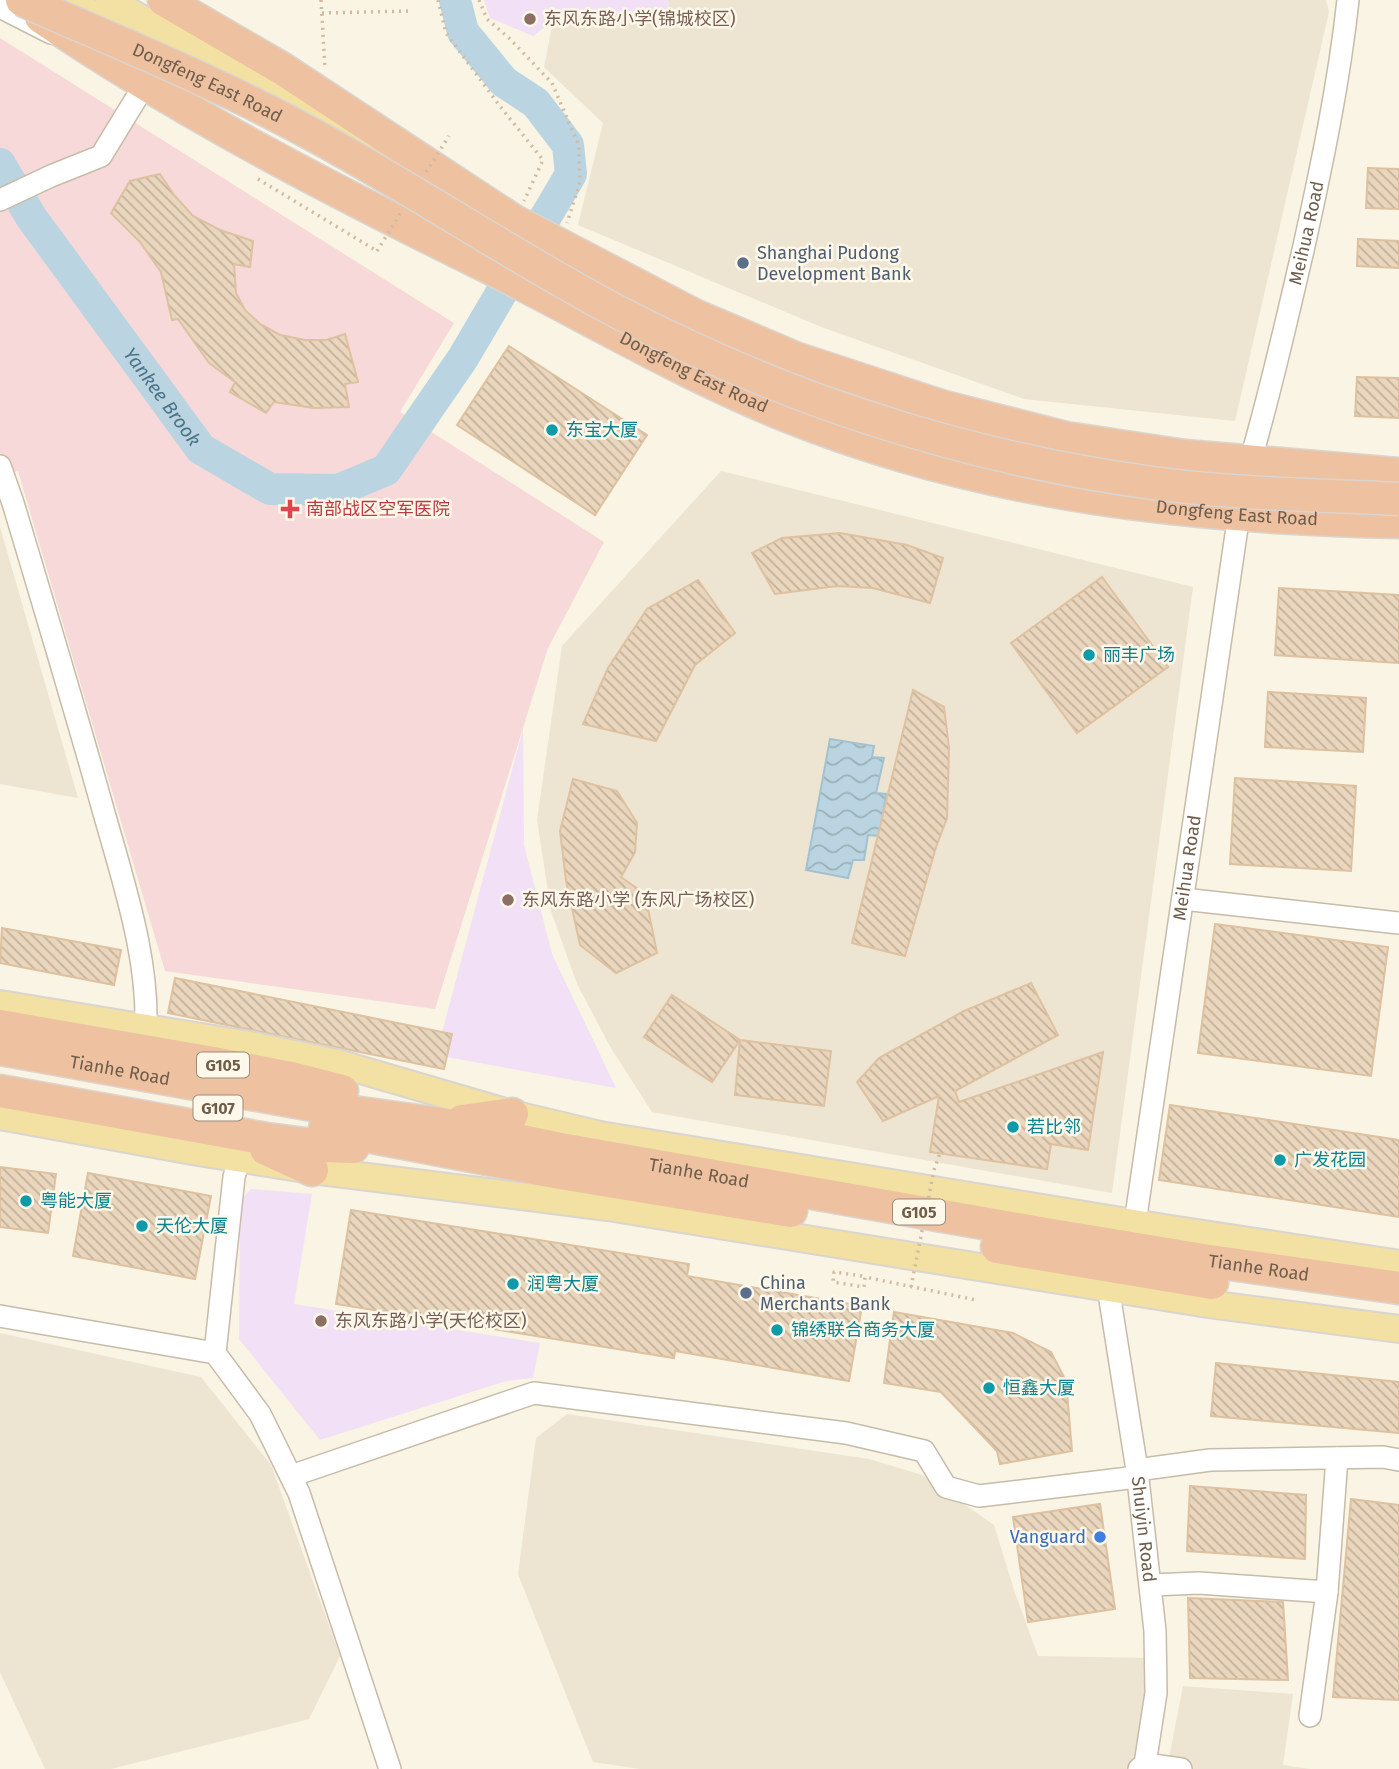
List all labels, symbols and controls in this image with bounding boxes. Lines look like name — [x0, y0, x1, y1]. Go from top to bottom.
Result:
place label: 东风东路小学(锦城校区) — [544, 8, 736, 30]
marker: 东风东路小学(锦城校区) — [522, 11, 538, 27]
street label: Dongfeng East Road — [129, 38, 286, 127]
street label: Meihua Road — [1284, 179, 1329, 287]
place label: Shanghai Pudong Development Bank — [757, 242, 912, 285]
marker: Shanghai Pudong Development Bank — [735, 255, 751, 271]
street label: Dongfeng East Road — [616, 327, 772, 418]
water label: Yankee Brook — [119, 343, 206, 450]
place label: 东宝大厦 — [566, 419, 638, 441]
marker: 东宝大厦 — [544, 422, 560, 438]
street label: Dongfeng East Road — [1155, 495, 1319, 530]
place label: 南部战区空军医院 — [306, 498, 450, 520]
marker: 南部战区空军医院 — [280, 499, 300, 519]
place label: 丽丰广场 — [1103, 644, 1175, 666]
marker: 丽丰广场 — [1081, 647, 1097, 663]
street label: Meihua Road — [1169, 814, 1206, 922]
place label: 东风东路小学 (东风广场校区) — [522, 889, 755, 911]
marker: 东风东路小学 (东风广场校区) — [500, 892, 516, 908]
street label: Tianhe Road — [68, 1051, 172, 1090]
road number: G105 — [197, 1052, 249, 1078]
road number: G107 — [194, 1096, 242, 1120]
place label: 若比邻 — [1027, 1116, 1081, 1138]
marker: 若比邻 — [1005, 1119, 1021, 1135]
place label: 广发花园 — [1294, 1149, 1366, 1171]
marker: 广发花园 — [1272, 1152, 1288, 1168]
street label: Tianhe Road — [647, 1154, 751, 1193]
place label: 粤能大厦 — [40, 1190, 112, 1212]
marker: 粤能大厦 — [18, 1193, 34, 1209]
road number: G105 — [893, 1200, 945, 1224]
place label: 天伦大厦 — [156, 1215, 228, 1237]
marker: 天伦大厦 — [134, 1218, 150, 1234]
street label: Tianhe Road — [1207, 1250, 1311, 1286]
place label: China Merchants Bank — [760, 1272, 891, 1315]
place label: 润粤大厦 — [527, 1273, 599, 1295]
marker: 润粤大厦 — [505, 1276, 521, 1292]
marker: China Merchants Bank — [738, 1285, 754, 1301]
place label: 东风东路小学(天伦校区) — [335, 1310, 527, 1332]
marker: 东风东路小学(天伦校区) — [313, 1313, 329, 1329]
place label: 锦绣联合商务大厦 — [791, 1319, 935, 1341]
marker: 锦绣联合商务大厦 — [769, 1322, 785, 1338]
place label: 恒鑫大厦 — [1003, 1377, 1075, 1399]
marker: 恒鑫大厦 — [981, 1380, 997, 1396]
street label: Shuiyin Road — [1127, 1475, 1160, 1584]
place label: Vanguard — [1010, 1526, 1086, 1548]
marker: Vanguard — [1092, 1529, 1108, 1545]

